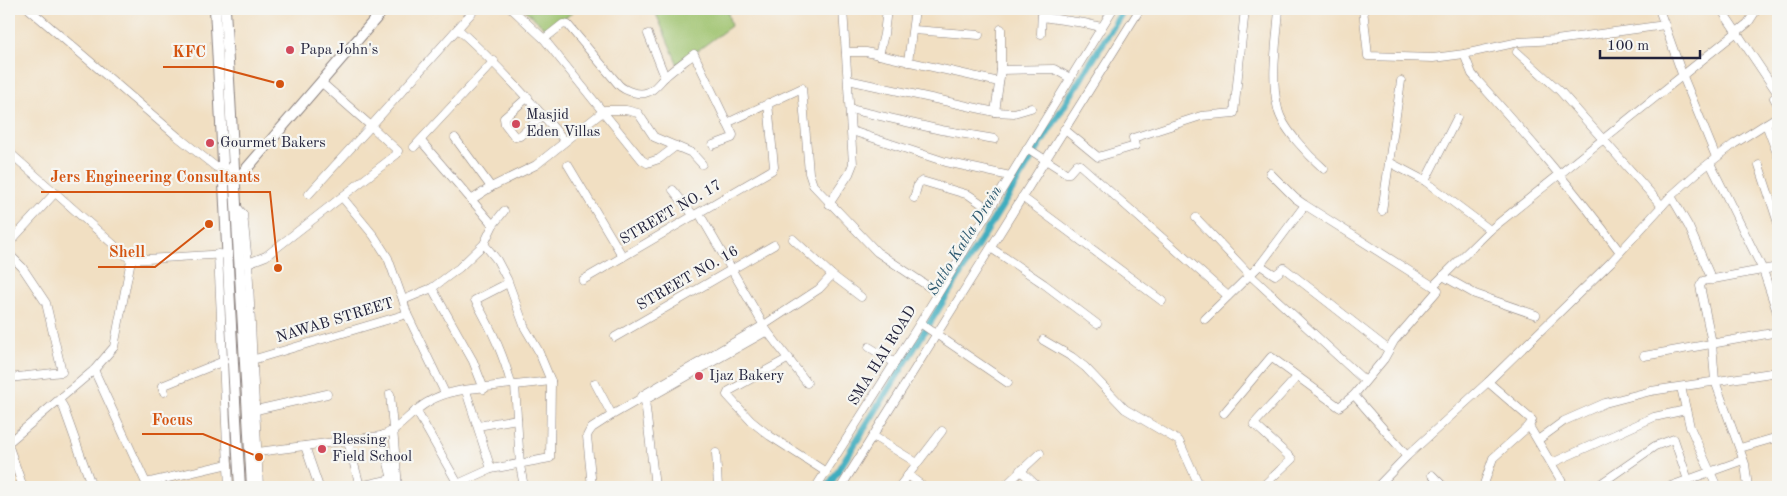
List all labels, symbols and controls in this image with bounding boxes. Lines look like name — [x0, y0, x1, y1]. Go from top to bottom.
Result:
scale bar — [1600, 28, 1700, 60]
callout: KFC — [163, 36, 216, 67]
text: 100 m — [1607, 39, 1649, 54]
place label: Papa John's — [300, 43, 378, 58]
marker: Papa John's — [284, 44, 296, 56]
text: KFC — [172, 45, 206, 61]
place label: Masjid Eden Villas — [526, 108, 600, 140]
marker: Masjid Eden Villas — [510, 118, 522, 130]
place label: Gourmet Bakers — [220, 136, 326, 151]
marker: Gourmet Bakers — [204, 137, 216, 149]
callout: Jers Engineering Consultants — [41, 161, 270, 192]
text: Jers Engineering Consultants — [50, 170, 260, 186]
street label: STREET NO. 17 — [618, 178, 724, 248]
water label: Satto Katla Drain — [925, 183, 1005, 299]
callout: Shell — [98, 236, 155, 267]
street label: STREET NO. 16 — [635, 244, 741, 314]
text: Shell — [109, 245, 145, 261]
street label: NAWAB STREET — [274, 296, 396, 346]
street label: SMA HAI ROAD — [846, 304, 920, 408]
place label: Ijaz Bakery — [709, 369, 785, 384]
marker: Ijaz Bakery — [693, 370, 705, 382]
callout: Focus — [142, 403, 203, 434]
text: Focus — [151, 413, 193, 429]
place label: Blessing Field School — [332, 433, 412, 465]
marker: Blessing Field School — [316, 443, 328, 455]

